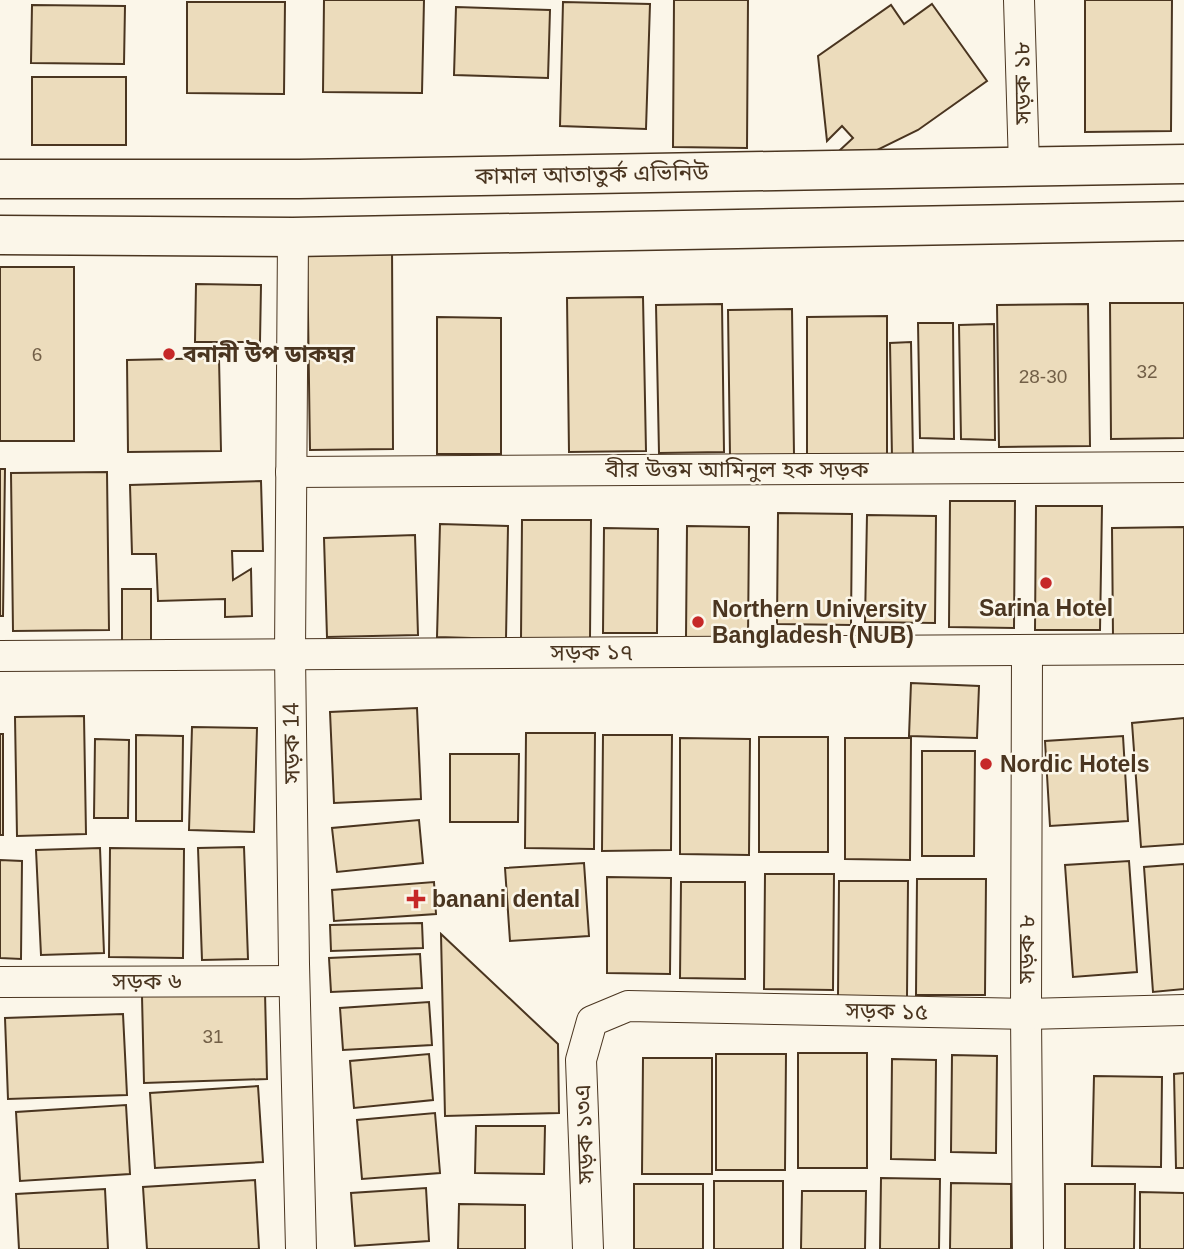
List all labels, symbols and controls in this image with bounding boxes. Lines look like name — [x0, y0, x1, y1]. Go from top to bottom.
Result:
street label: সড়ক ১৮ — [1008, 41, 1036, 126]
street label: কামাল আতাতুর্ক এভিনিউ — [474, 159, 710, 190]
place label: বনানী উপ ডাকঘর — [182, 340, 356, 367]
house number: 6 — [32, 344, 42, 365]
marker: বনানী উপ ডাকঘর — [161, 346, 177, 362]
house number: 32 — [1136, 361, 1158, 382]
house number: 28-30 — [1019, 366, 1067, 387]
street label: বীর উত্তম আমিনুল হক সড়ক — [604, 456, 869, 483]
marker: Sarina Hotel — [1038, 575, 1054, 591]
place label: Sarina Hotel — [979, 595, 1113, 621]
place label: Northern University Bangladesh (NUB) — [712, 596, 927, 648]
marker: Northern University Bangladesh (NUB) — [690, 614, 706, 630]
street label: সড়ক ১৭ — [550, 639, 633, 665]
street label: সড়ক 14 — [277, 702, 305, 785]
place label: Nordic Hotels — [1000, 751, 1150, 777]
marker: Nordic Hotels — [978, 756, 994, 772]
place label: banani dental — [432, 886, 580, 912]
marker: banani dental — [406, 889, 426, 909]
street label: সড়ক ৮ — [1013, 914, 1039, 985]
street label: সড়ক ৬ — [111, 968, 182, 994]
street label: সড়ক ১৫ — [844, 997, 929, 1025]
house number: 31 — [202, 1026, 224, 1047]
street label: সড়ক ১৩এ — [569, 1084, 599, 1185]

